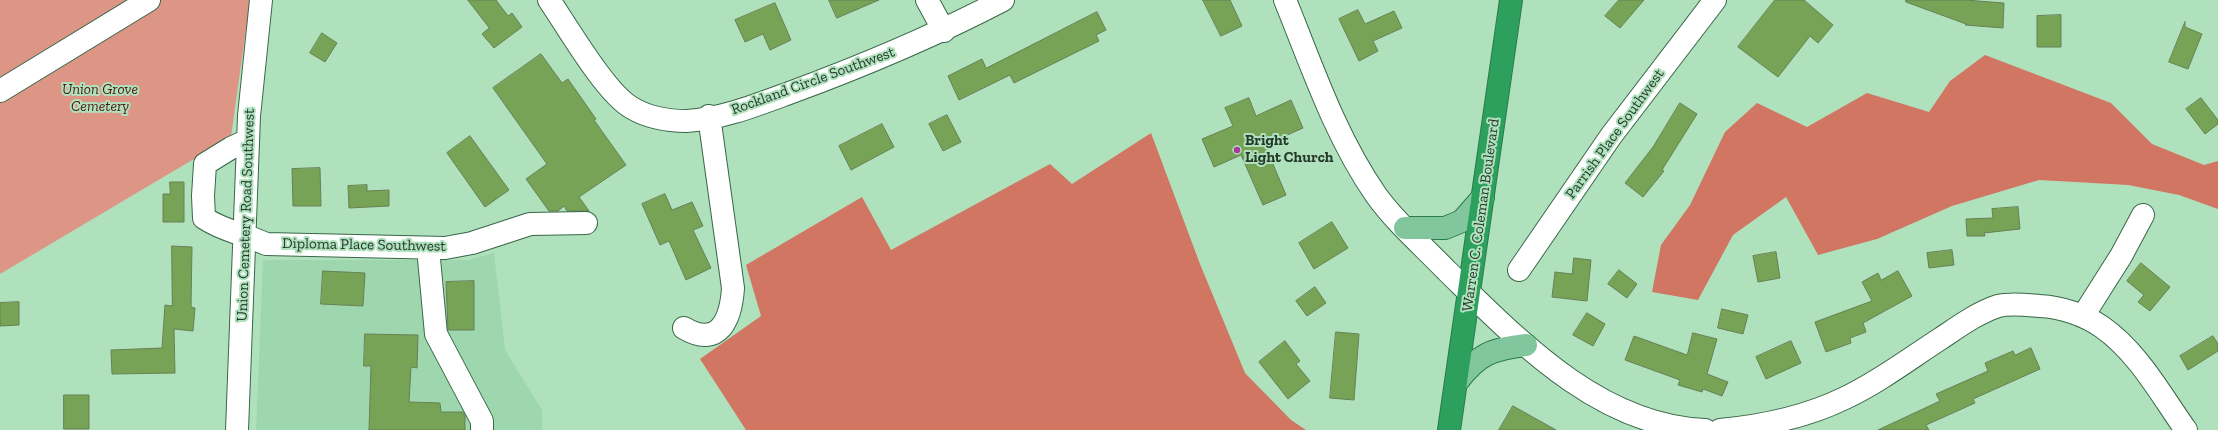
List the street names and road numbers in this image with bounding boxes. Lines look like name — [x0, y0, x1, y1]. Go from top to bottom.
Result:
street label: Rockland Circle Southwest — [729, 43, 897, 119]
street label: Parrish Place Southwest — [1562, 65, 1668, 203]
street label: Union Cemetery Road Southwest — [233, 108, 259, 322]
street label: Warren C. Coleman Boulevard — [1459, 117, 1503, 313]
street label: Diploma Place Southwest — [282, 235, 446, 255]

